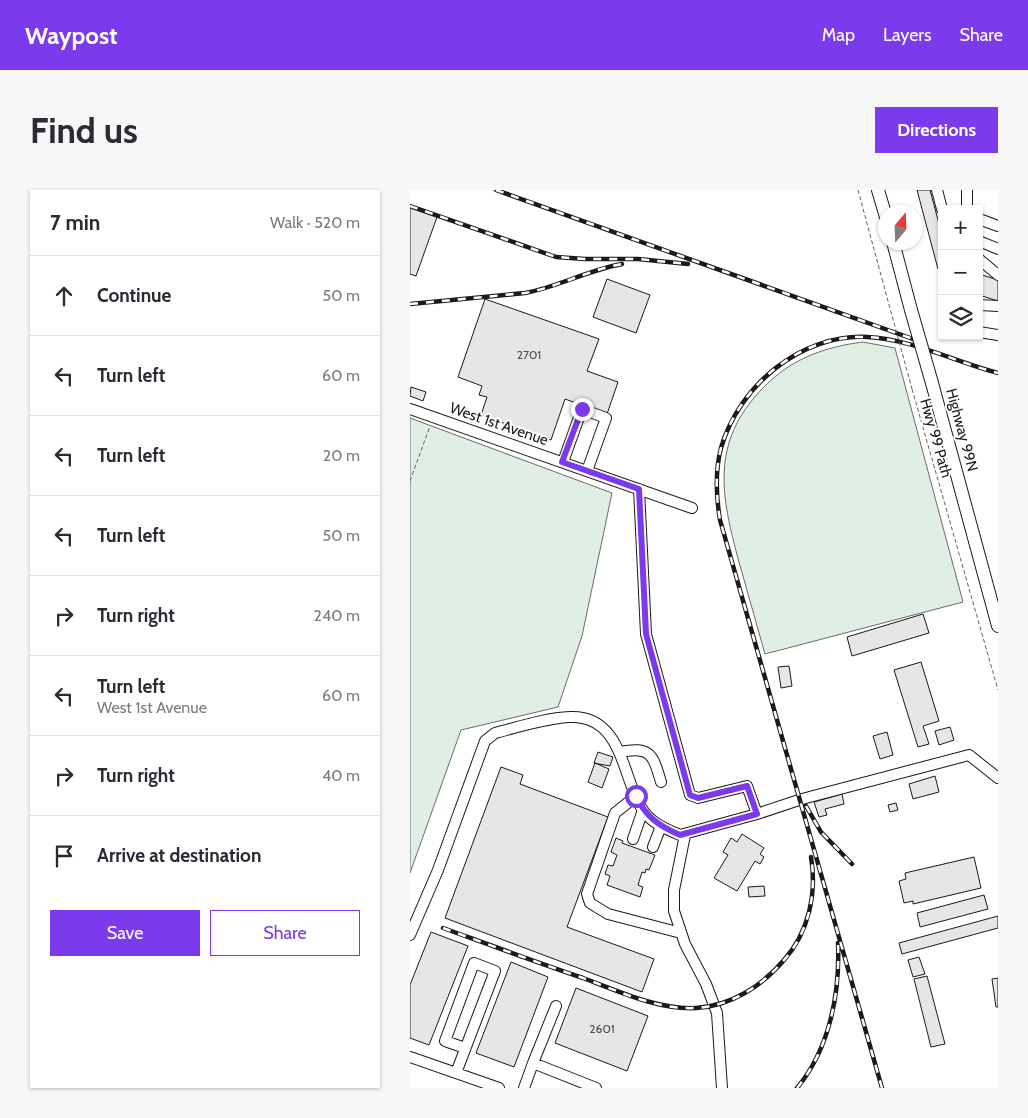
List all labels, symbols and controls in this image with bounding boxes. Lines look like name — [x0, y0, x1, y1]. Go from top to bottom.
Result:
text: Waypost — [25, 21, 117, 50]
text: Map — [822, 24, 855, 46]
text: Layers — [883, 24, 932, 46]
text: Share — [960, 24, 1003, 46]
button: Directions — [875, 107, 998, 153]
text: Find us — [30, 109, 138, 152]
north arrow — [878, 205, 923, 250]
map controls — [938, 205, 983, 340]
button: + — [938, 205, 983, 250]
text: 7 min — [50, 210, 100, 235]
text: Walk · 520 m — [270, 213, 360, 232]
button: − — [938, 250, 983, 295]
icon: ahead — [50, 282, 78, 310]
text: Continue — [97, 284, 171, 307]
text: 50 m — [323, 286, 360, 305]
button: layers — [938, 295, 983, 340]
house number: 2701 — [517, 347, 541, 362]
icon: left — [50, 362, 78, 390]
text: Turn left — [97, 364, 165, 387]
text: 60 m — [322, 366, 360, 385]
street label: Highway 99N — [942, 386, 982, 474]
street label: Hwy 99 Path — [916, 396, 956, 480]
route end — [571, 398, 594, 421]
street label: West 1st Avenue — [447, 399, 551, 449]
icon: left — [50, 442, 78, 470]
text: Turn left — [97, 444, 165, 467]
text: 20 m — [323, 446, 360, 465]
icon: left — [50, 522, 78, 550]
text: Turn left — [97, 524, 165, 547]
text: 50 m — [323, 526, 360, 545]
icon: right — [50, 602, 78, 630]
text: Turn right — [97, 604, 175, 627]
text: 240 m — [314, 606, 360, 625]
text: Turn left — [97, 675, 165, 698]
icon: left — [50, 682, 78, 710]
text: 60 m — [322, 686, 360, 705]
text: West 1st Avenue — [97, 698, 207, 717]
icon: right — [50, 762, 78, 790]
text: Turn right — [97, 764, 175, 787]
text: 40 m — [322, 766, 360, 785]
route start — [625, 785, 648, 808]
icon: arrive — [50, 842, 78, 870]
text: Arrive at destination — [97, 844, 261, 867]
button: Save — [50, 910, 200, 956]
button: Share — [210, 910, 360, 956]
house number: 2601 — [589, 1021, 615, 1036]

